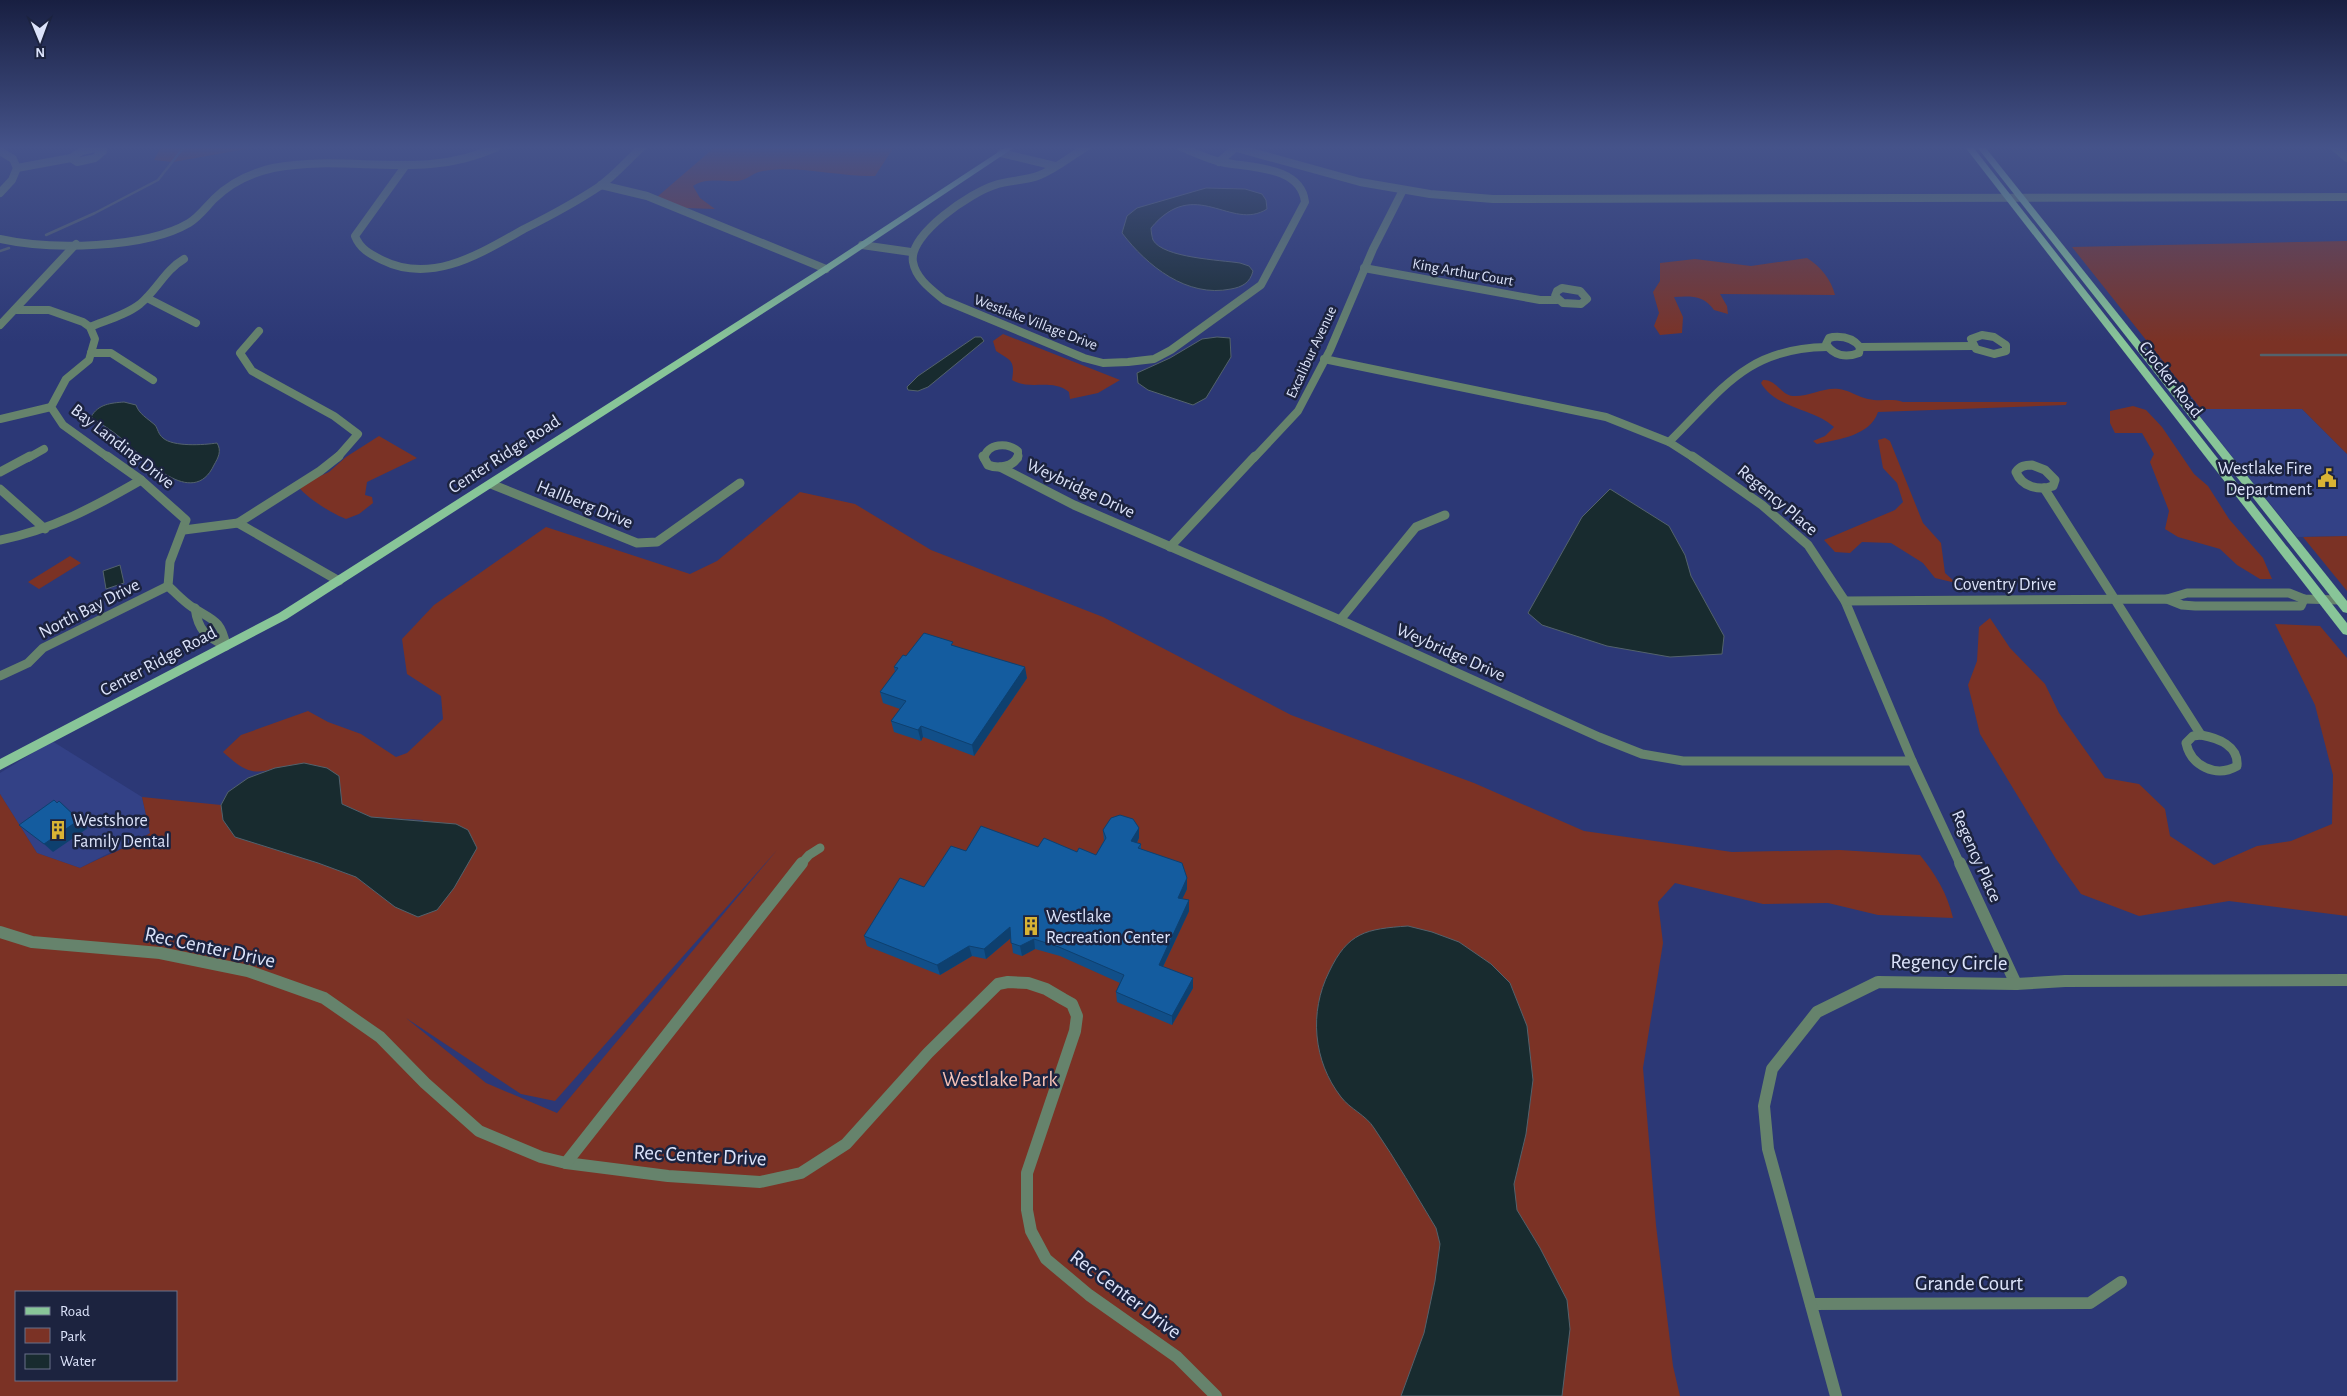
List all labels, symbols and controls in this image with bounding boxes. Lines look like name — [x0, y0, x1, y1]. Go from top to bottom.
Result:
north arrow — [15, 15, 65, 65]
text: N — [35, 45, 45, 59]
street label: King Arthur Court — [1411, 256, 1515, 289]
street label: Westlake Village Drive — [972, 292, 1100, 353]
street label: Excalibur Avenue — [1284, 304, 1339, 401]
street label: Crocker Road — [2135, 338, 2205, 421]
street label: Bay Landing Drive — [67, 401, 177, 493]
street label: Center Ridge Road — [446, 412, 563, 497]
street label: Weybridge Drive — [1024, 456, 1138, 522]
place label: Westlake Fire Department — [2218, 460, 2312, 499]
street label: Regency Place — [1734, 462, 1821, 539]
public building icon: Westlake Fire Department — [2316, 467, 2338, 489]
street label: Hallberg Drive — [534, 478, 635, 532]
street label: North Bay Drive — [36, 576, 143, 642]
street label: Coventry Drive — [1954, 576, 2056, 594]
street label: Weybridge Drive — [1393, 621, 1508, 685]
street label: Center Ridge Road — [97, 624, 219, 700]
street label: Regency Place — [1948, 808, 2004, 905]
place label: Westshore Family Dental — [73, 812, 170, 851]
building icon: Westshore Family Dental — [47, 819, 69, 841]
place label: Westlake Recreation Center — [1046, 908, 1170, 947]
building icon: Westlake Recreation Center — [1020, 915, 1042, 937]
street label: Rec Center Drive — [143, 923, 277, 972]
street label: Regency Circle — [1890, 951, 2008, 974]
park label: Westlake Park — [942, 1069, 1058, 1090]
street label: Rec Center Drive — [633, 1142, 767, 1169]
street label: Rec Center Drive — [1066, 1246, 1185, 1343]
street label: Grande Court — [1915, 1273, 2023, 1294]
legend — [15, 1291, 178, 1381]
text: Road — [60, 1304, 90, 1319]
text: Park — [60, 1329, 86, 1344]
text: Water — [60, 1354, 96, 1369]

